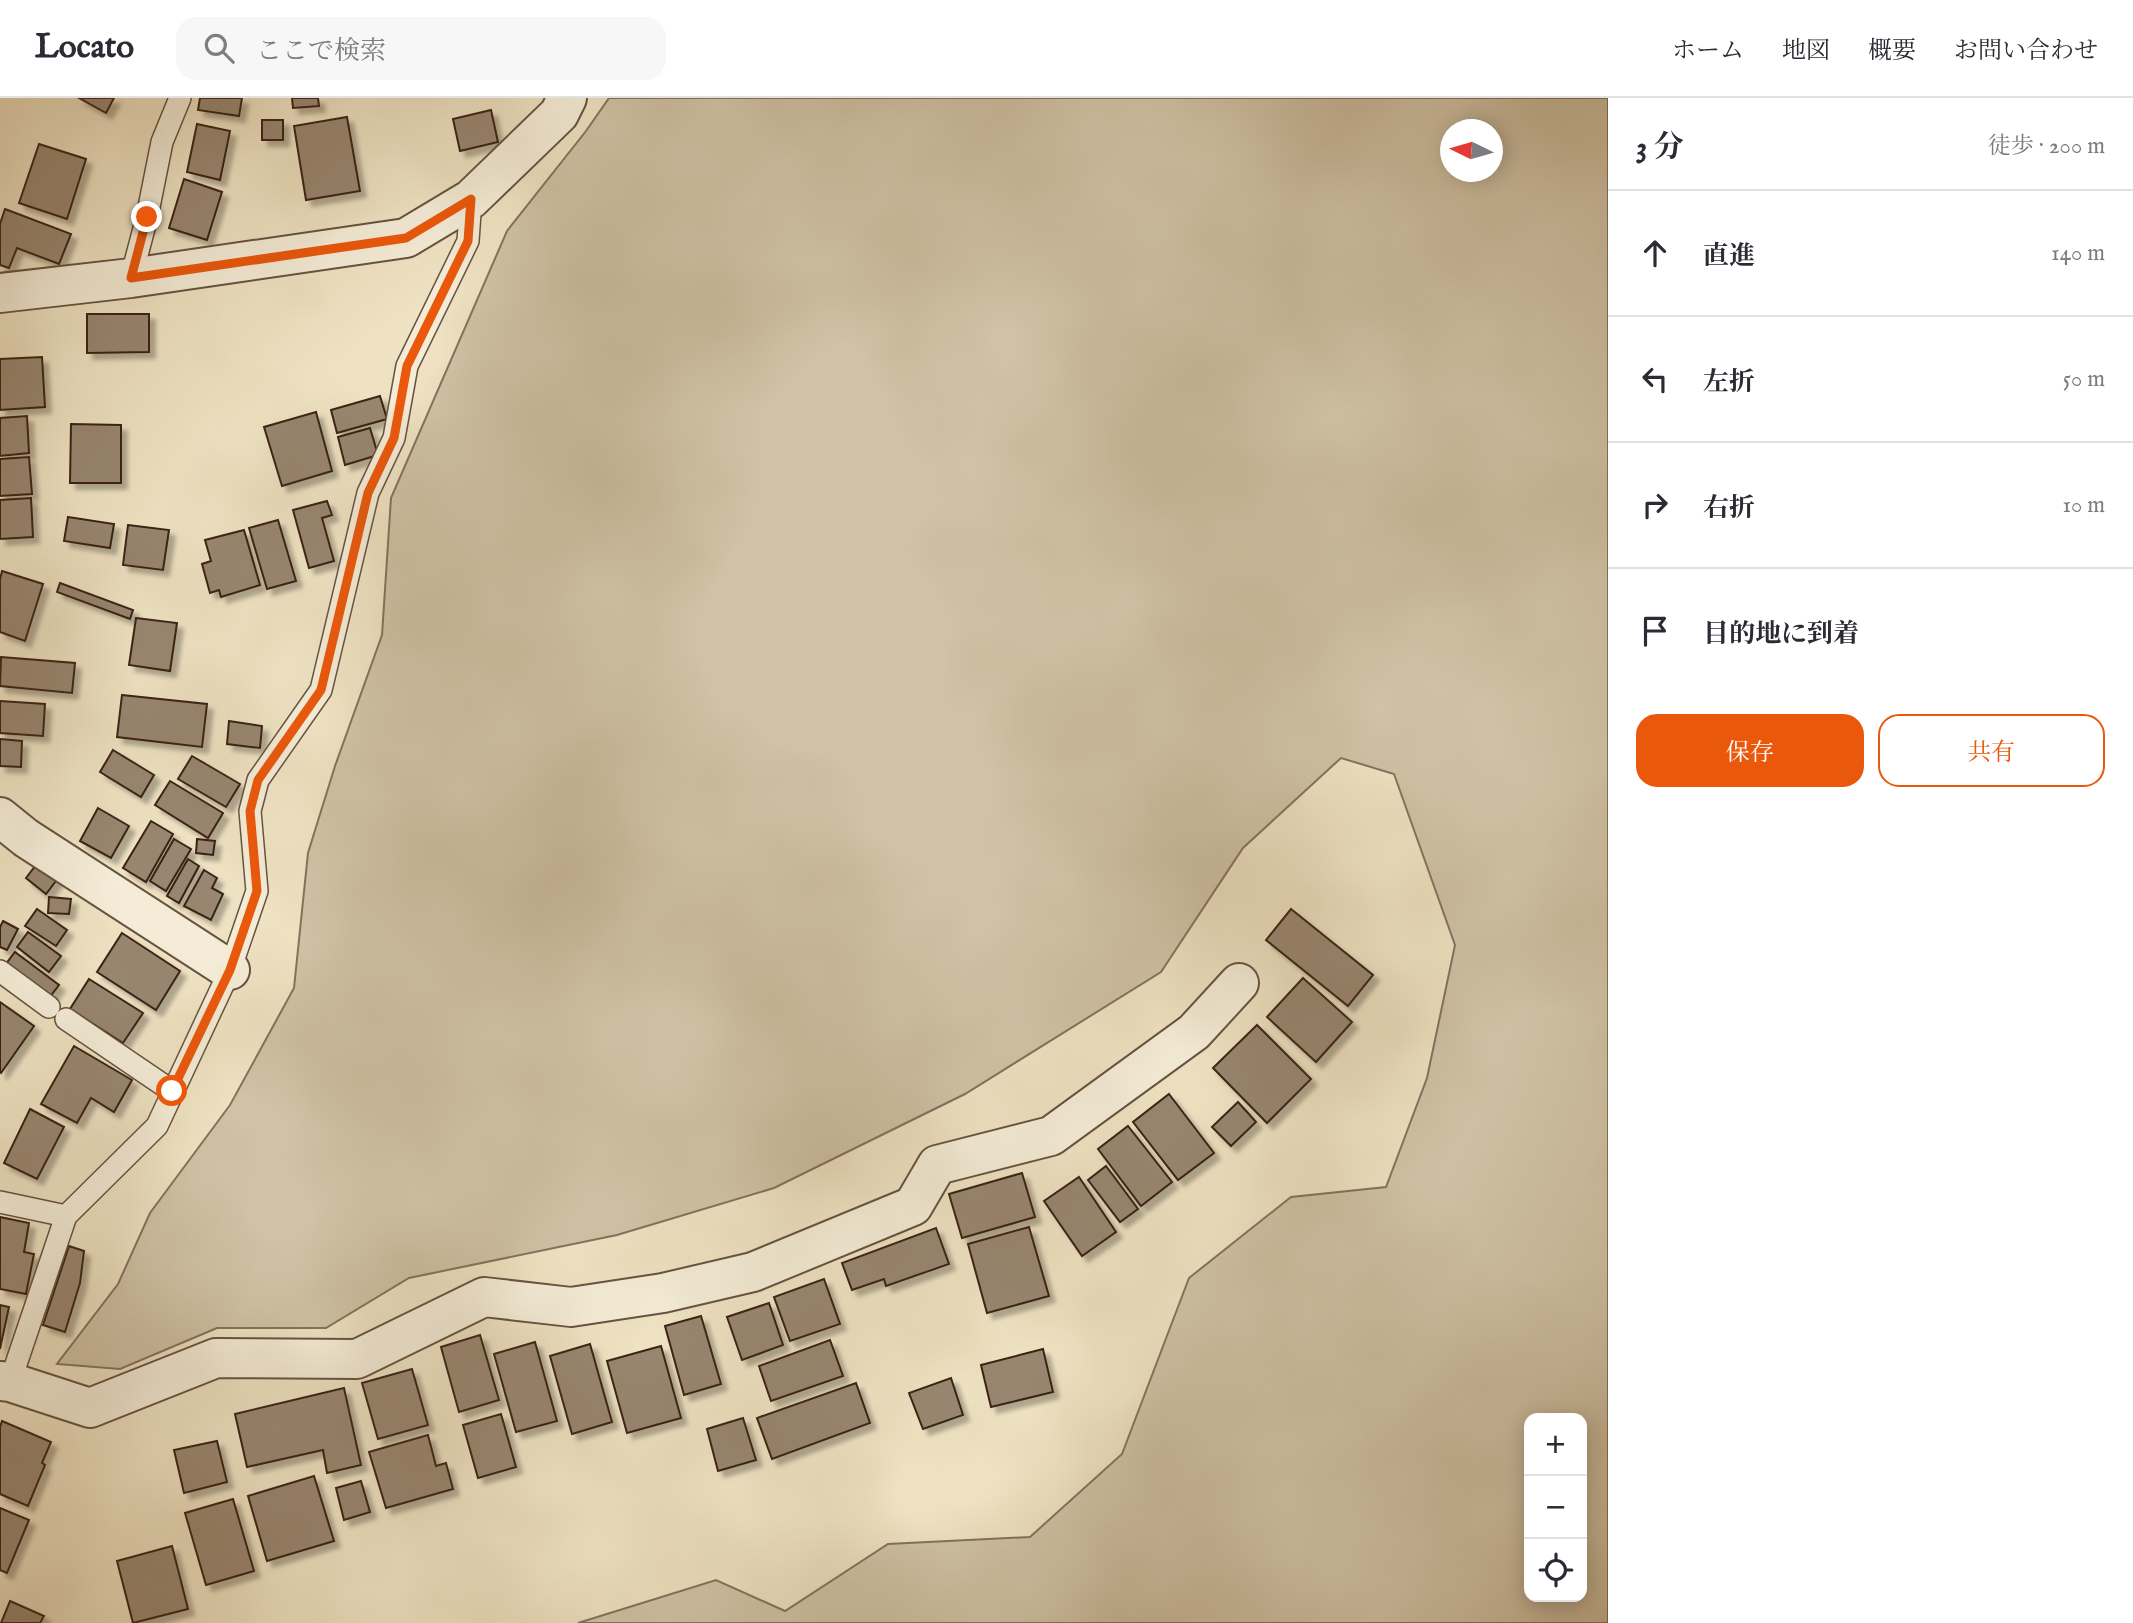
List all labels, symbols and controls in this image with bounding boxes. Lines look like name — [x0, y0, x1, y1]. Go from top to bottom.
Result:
search box — [176, 17, 666, 80]
text: Locato — [35, 27, 134, 69]
icon: search — [200, 29, 238, 67]
text: ここで検索 — [256, 35, 386, 68]
text: ホーム — [1672, 36, 1744, 67]
text: 地図 — [1782, 36, 1830, 67]
text: 概要 — [1868, 36, 1916, 67]
text: お問い合わせ — [1954, 36, 2098, 67]
north arrow — [1440, 119, 1503, 182]
text: 3 分 — [1636, 129, 1684, 167]
text: 徒歩 · 200 m — [1988, 132, 2105, 161]
route end — [131, 201, 162, 232]
icon: ahead — [1636, 234, 1674, 272]
text: 140 m — [2051, 239, 2105, 268]
text: 直進 — [1703, 240, 1755, 273]
icon: left — [1636, 360, 1674, 398]
text: 50 m — [2063, 365, 2105, 394]
text: 左折 — [1703, 366, 1755, 399]
icon: right — [1636, 486, 1674, 524]
text: 10 m — [2062, 491, 2105, 520]
text: 右折 — [1703, 492, 1755, 525]
icon: arrive — [1636, 612, 1674, 650]
text: 目的地に到着 — [1703, 618, 1859, 651]
button: 保存 — [1636, 714, 1864, 787]
button: 共有 — [1878, 714, 2105, 787]
route start — [156, 1075, 187, 1106]
map controls — [1524, 1413, 1587, 1602]
button: + — [1524, 1413, 1587, 1476]
button: − — [1524, 1476, 1587, 1539]
button: locate — [1524, 1539, 1587, 1602]

